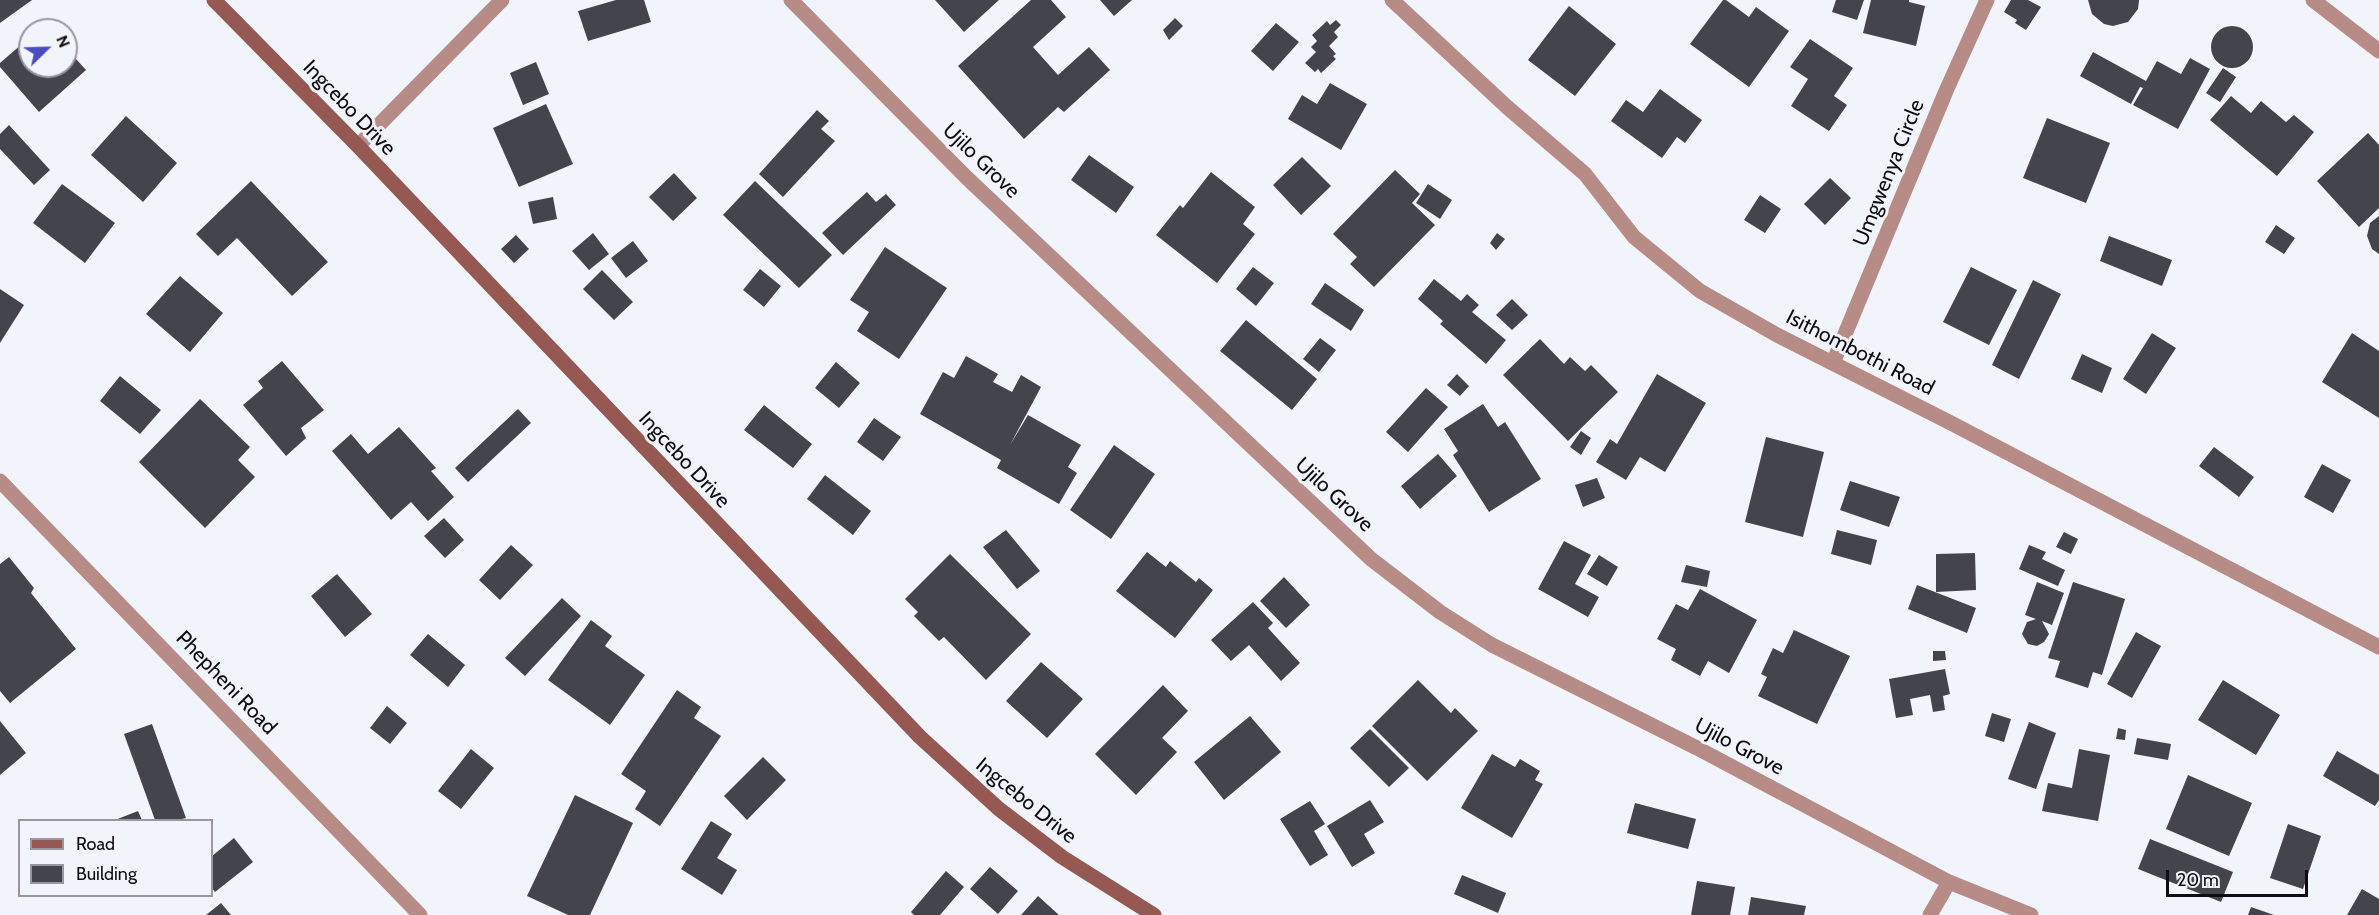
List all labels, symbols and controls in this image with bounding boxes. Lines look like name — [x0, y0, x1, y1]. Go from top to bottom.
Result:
north arrow — [18, 18, 78, 78]
text: N — [52, 33, 74, 50]
street label: Ingcebo Drive — [297, 55, 401, 161]
street label: Umgwenya Circle — [1848, 96, 1930, 250]
street label: Ujilo Grove — [937, 118, 1025, 204]
street label: Isithombothi Road — [1782, 305, 1938, 401]
street label: Ingcebo Drive — [633, 407, 735, 513]
street label: Ujilo Grove — [1290, 453, 1378, 537]
street label: Phepheni Road — [170, 626, 282, 740]
street label: Ujilo Grove — [1690, 713, 1788, 781]
street label: Ingcebo Drive — [970, 753, 1082, 849]
legend — [18, 819, 213, 897]
text: Road — [76, 833, 115, 855]
scale bar — [2169, 858, 2312, 896]
text: Building — [76, 863, 137, 885]
text: 20 m — [2177, 869, 2219, 891]

